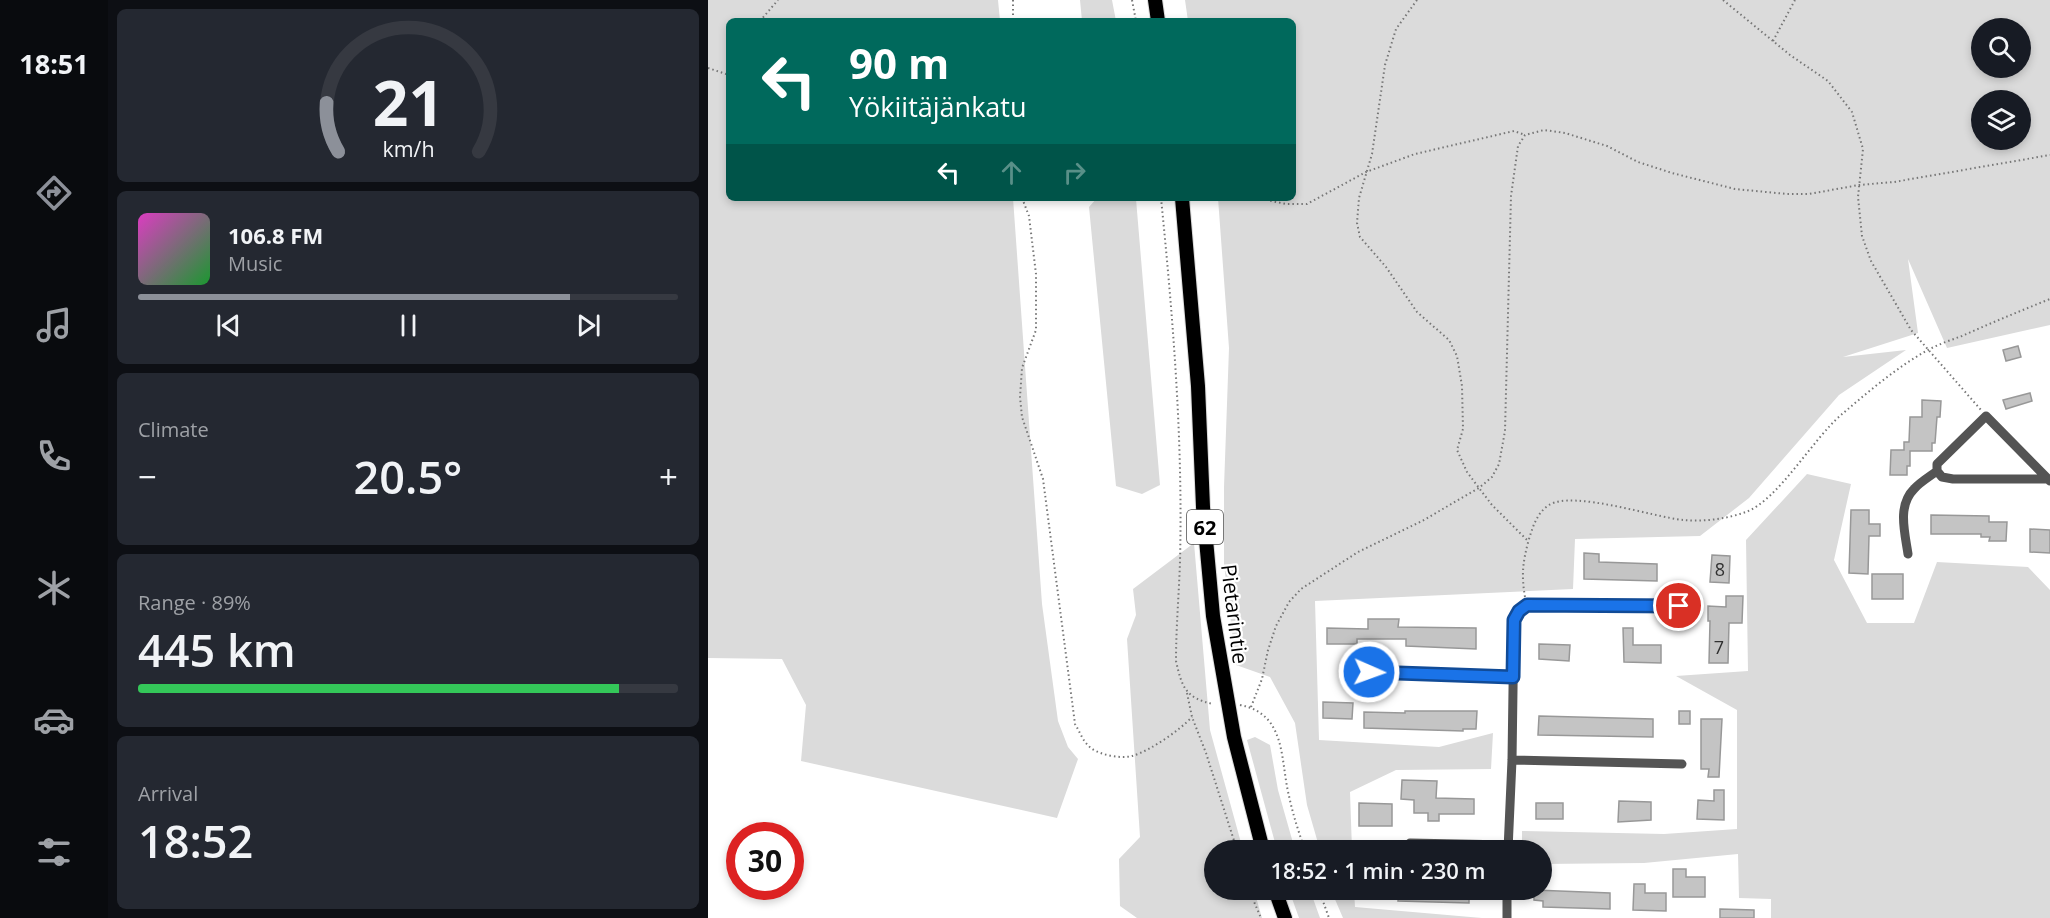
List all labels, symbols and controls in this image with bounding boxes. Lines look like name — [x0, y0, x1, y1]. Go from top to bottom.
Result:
map controls — [1971, 18, 2031, 150]
button: search — [1971, 18, 2031, 78]
text: 90 m — [849, 34, 949, 91]
icon: left — [750, 42, 828, 120]
text: 18:51 — [19, 45, 89, 82]
text: 21 — [372, 60, 444, 145]
text: Yökiitäjänkatu — [849, 88, 1027, 125]
button: layers — [1971, 90, 2031, 150]
text: km/h — [382, 135, 434, 164]
icon: left — [932, 156, 965, 189]
icon: ahead — [995, 156, 1028, 189]
icon: right — [1058, 156, 1091, 189]
icon: directions — [33, 172, 75, 214]
text: 106.8 FM — [228, 220, 323, 250]
text: Music — [228, 250, 282, 277]
icon: music — [33, 304, 75, 346]
icon: previous — [212, 309, 245, 342]
icon: pause — [392, 309, 425, 342]
icon: next — [572, 309, 605, 342]
text: Climate — [138, 416, 209, 443]
icon: phone — [33, 435, 75, 477]
text: 20.5° — [354, 446, 462, 507]
text: − — [138, 454, 157, 499]
text: + — [659, 454, 678, 499]
road number: 62 — [1187, 510, 1223, 544]
house number: 8 — [1715, 557, 1725, 581]
street label: Pietarintie — [1215, 563, 1255, 665]
icon: climate — [33, 567, 75, 609]
pin — [1653, 580, 1704, 631]
text: Range · 89% — [138, 589, 251, 616]
icon: arrive — [1662, 589, 1695, 622]
text: 445 km — [138, 619, 296, 680]
house number: 7 — [1714, 635, 1724, 659]
position arrow — [1337, 640, 1401, 704]
icon: car — [33, 699, 75, 741]
text: Arrival — [138, 780, 198, 807]
text: 18:52 — [138, 810, 253, 871]
speed limit sign: 30 — [726, 822, 804, 900]
icon: filters — [33, 831, 75, 873]
text: 18:52 · 1 min · 230 m — [1270, 855, 1486, 885]

